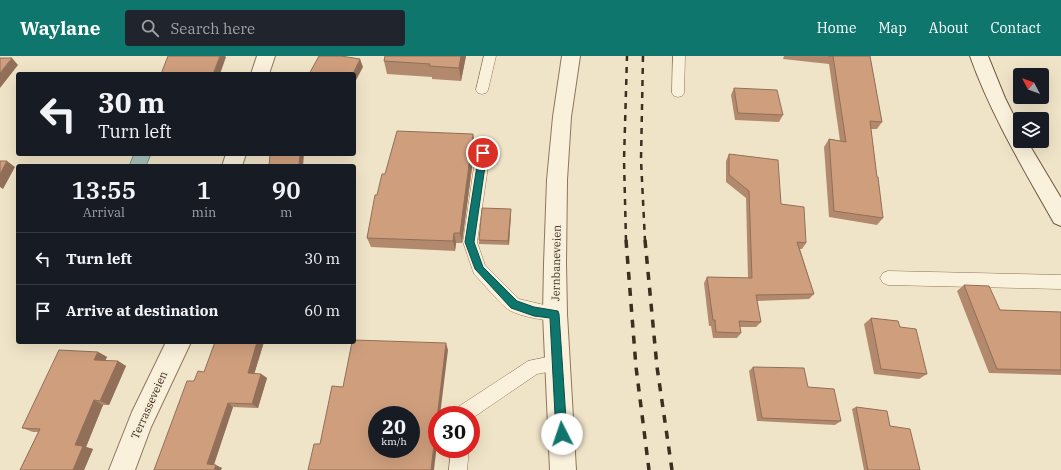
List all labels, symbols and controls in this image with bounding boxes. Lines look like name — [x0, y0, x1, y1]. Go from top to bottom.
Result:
search box — [125, 10, 405, 46]
text: Waylane — [20, 16, 101, 40]
icon: search — [139, 17, 161, 39]
text: Search here — [171, 19, 255, 38]
text: Home — [817, 19, 856, 37]
text: Map — [878, 19, 907, 37]
text: About — [929, 19, 968, 37]
text: Contact — [990, 19, 1041, 37]
north arrow — [1013, 68, 1049, 104]
map controls — [1013, 68, 1049, 148]
text: 30 m — [98, 84, 165, 121]
icon: left — [32, 88, 84, 140]
button: layers — [1013, 112, 1049, 148]
text: Turn left — [98, 120, 172, 143]
pin — [466, 136, 500, 170]
icon: arrive — [472, 142, 494, 164]
text: 13:55 — [71, 174, 136, 206]
text: 1 — [197, 174, 211, 206]
text: 90 — [272, 174, 301, 206]
text: Arrival — [83, 204, 125, 221]
text: min — [192, 204, 216, 221]
text: m — [280, 204, 292, 221]
street label: Jernbaneveien — [548, 225, 564, 301]
icon: left — [32, 248, 54, 270]
text: Turn left — [66, 249, 132, 268]
text: 30 m — [304, 249, 340, 268]
icon: arrive — [32, 300, 54, 322]
text: Arrive at destination — [66, 301, 218, 320]
text: 60 m — [304, 301, 340, 320]
street label: Terrasseveien — [128, 369, 170, 441]
speed limit sign: 30 — [428, 406, 480, 458]
text: 20 — [382, 413, 406, 440]
position arrow — [541, 413, 583, 455]
text: km/h — [381, 435, 407, 448]

